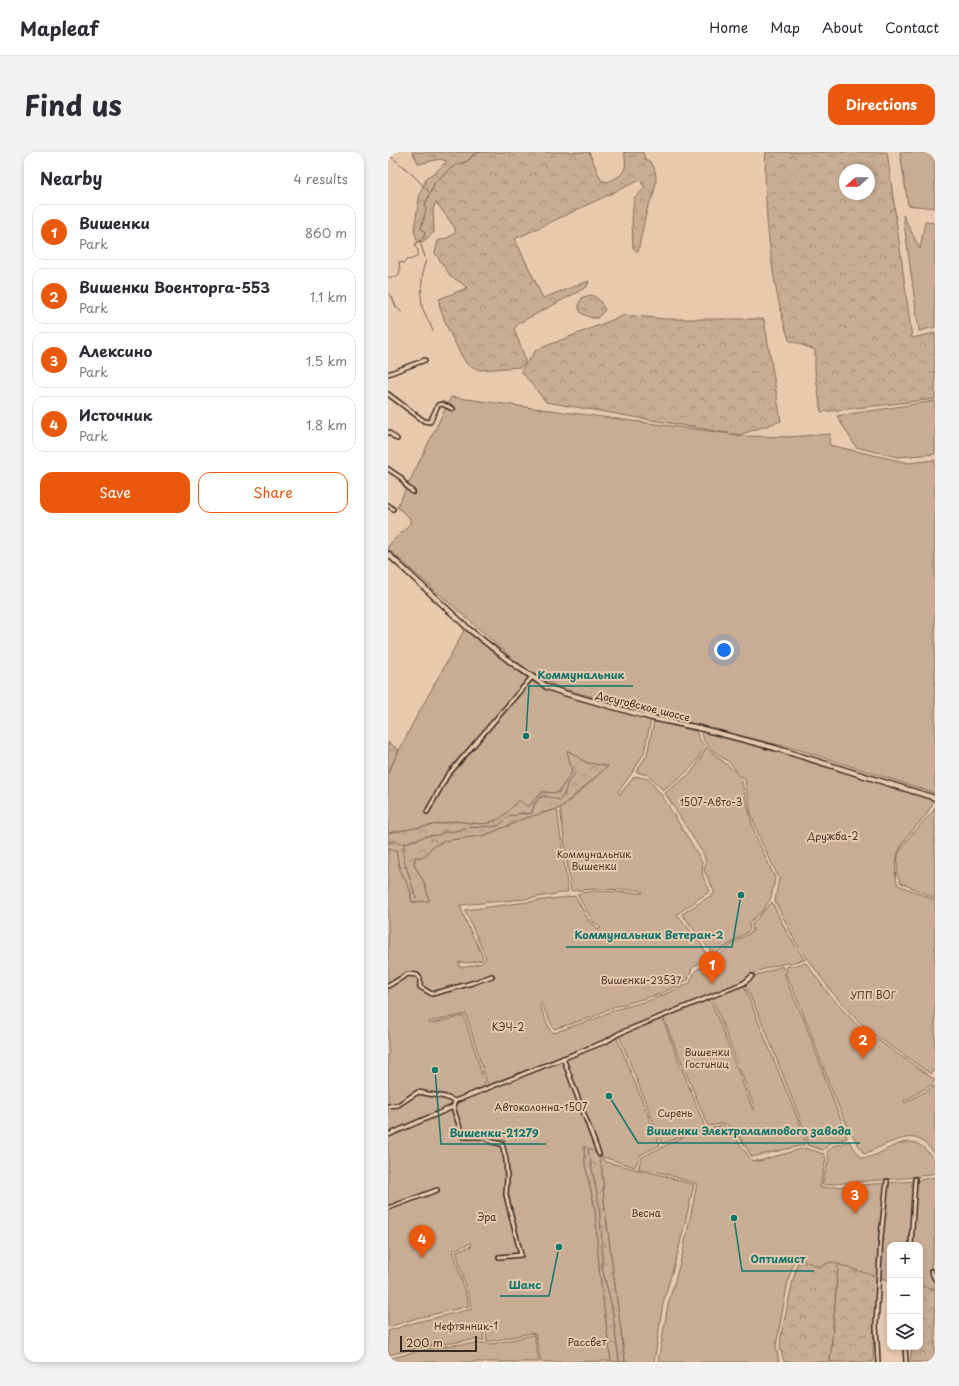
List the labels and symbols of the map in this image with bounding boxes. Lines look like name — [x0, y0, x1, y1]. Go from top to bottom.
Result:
north arrow — [839, 164, 875, 200]
your location — [714, 640, 734, 660]
callout: Коммунальник — [529, 663, 633, 686]
text: Коммунальник — [537, 666, 626, 683]
street label: Досуговское шоссе — [593, 686, 692, 725]
park label: 1507-Авто-3 — [680, 794, 742, 809]
park label: Дружба-2 — [806, 828, 859, 843]
park label: Коммунальник Вишенки — [557, 846, 631, 873]
callout: Коммунальник Ветеран-2 — [566, 924, 732, 947]
text: Коммунальник Ветеран-2 — [574, 926, 724, 943]
pin: 1 — [699, 951, 725, 984]
park label: Вишенки-23537 — [601, 972, 682, 987]
park label: УПП ВОГ — [850, 987, 897, 1002]
park label: КЭЧ-2 — [492, 1019, 524, 1034]
pin: 2 — [850, 1026, 876, 1059]
park label: Вишенки Гостиниц — [684, 1044, 730, 1071]
park label: Автоколонна-1507 — [494, 1099, 588, 1114]
park label: Сирень — [657, 1105, 693, 1120]
callout: Вишенки Электролампового завода — [638, 1120, 860, 1143]
callout: Вишенки-21279 — [441, 1121, 546, 1144]
text: Вишенки Электролампового завода — [646, 1122, 852, 1139]
text: Вишенки-21279 — [449, 1124, 539, 1141]
pin: 3 — [842, 1181, 868, 1214]
park label: Весна — [631, 1205, 662, 1220]
park label: Эра — [476, 1209, 497, 1224]
pin: 4 — [409, 1225, 435, 1258]
callout: Оптимист — [742, 1248, 814, 1271]
text: Оптимист — [750, 1250, 806, 1267]
callout: Шанс — [500, 1273, 549, 1296]
text: Шанс — [509, 1276, 541, 1293]
park label: Нефтянник-1 — [434, 1318, 498, 1333]
scale bar — [400, 1334, 477, 1353]
park label: Рассвет — [567, 1334, 607, 1349]

